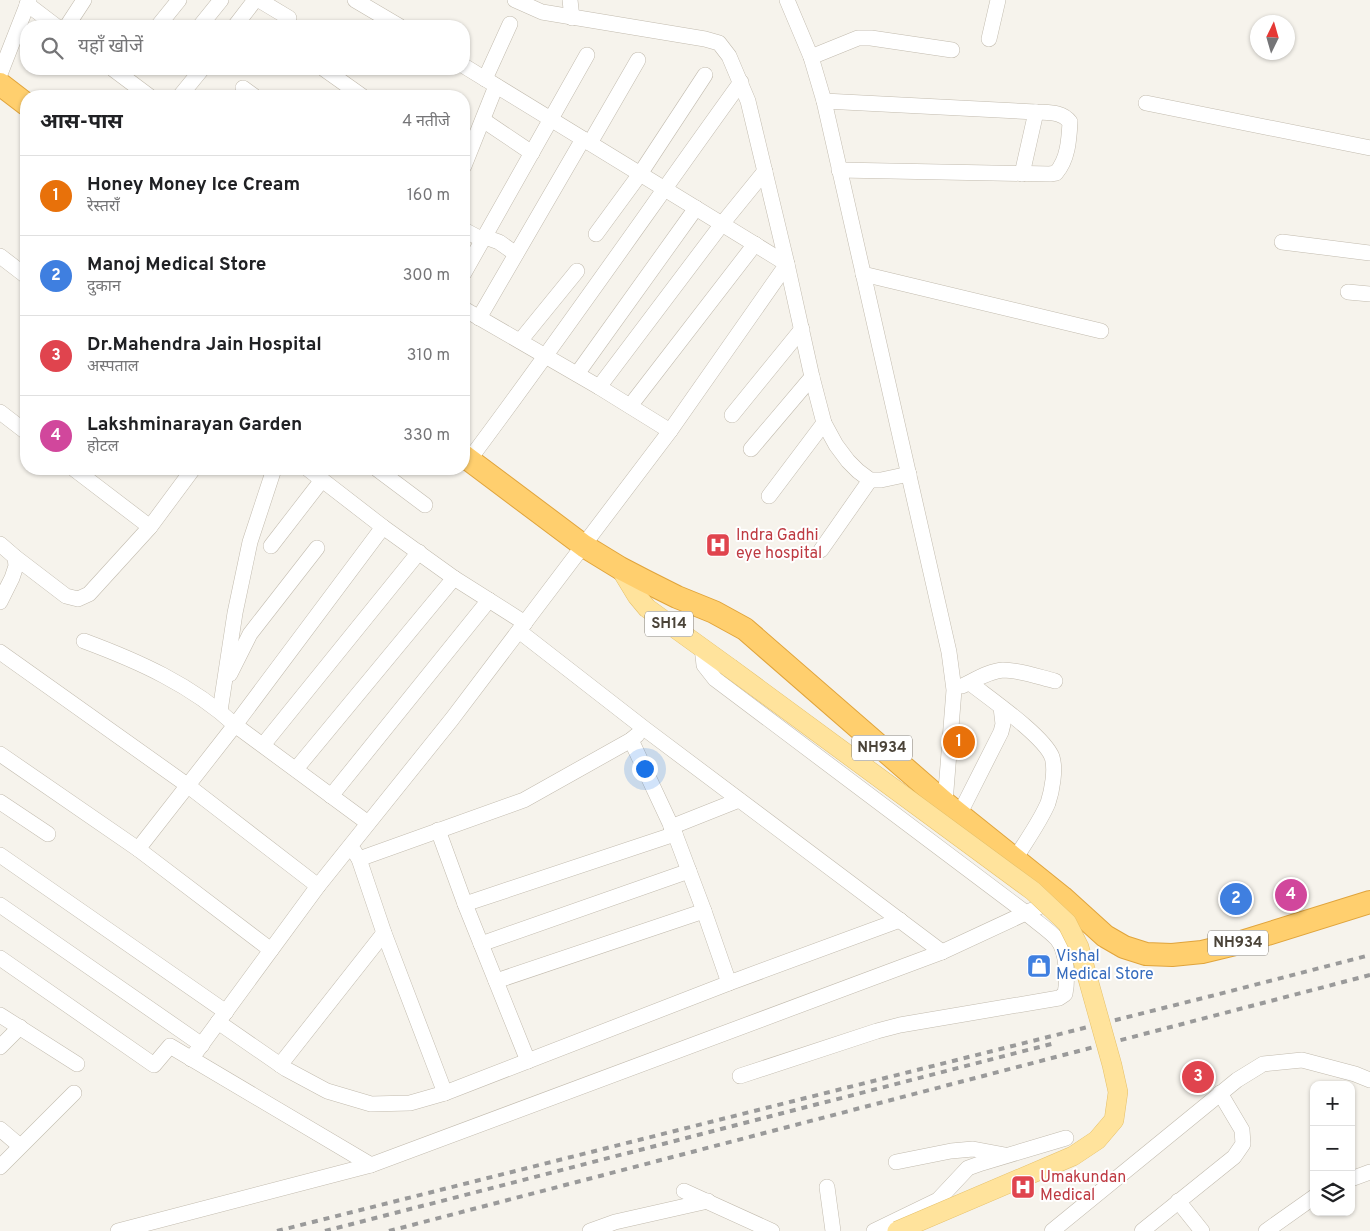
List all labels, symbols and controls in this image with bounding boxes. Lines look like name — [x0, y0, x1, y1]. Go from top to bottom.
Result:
north arrow — [1250, 15, 1295, 60]
search box — [20, 20, 470, 75]
icon: search — [38, 34, 66, 62]
text: यहाँ खोजें — [78, 35, 143, 59]
text: आस-पास — [40, 109, 123, 136]
text: 4 नतीजे — [402, 112, 450, 132]
text: Honey Money Ice Cream — [87, 173, 300, 197]
text: 1 — [53, 186, 59, 206]
text: 160 m — [407, 186, 450, 206]
text: रेस्तराँ — [87, 197, 120, 217]
text: Manoj Medical Store — [87, 253, 266, 277]
text: 2 — [51, 266, 61, 286]
text: 300 m — [403, 266, 450, 286]
text: दुकान — [87, 277, 121, 297]
text: Dr.Mahendra Jain Hospital — [87, 333, 322, 357]
text: 3 — [51, 346, 61, 366]
text: 310 m — [407, 346, 450, 366]
text: अस्पताल — [87, 357, 139, 377]
text: Lakshminarayan Garden — [87, 413, 302, 437]
text: 4 — [51, 426, 61, 446]
text: 330 m — [403, 426, 450, 446]
text: होटल — [87, 437, 119, 457]
place label: Indra Gadhi eye hospital — [736, 526, 822, 564]
hospital icon: Indra Gadhi eye hospital — [705, 532, 731, 558]
road number: SH14 — [645, 612, 693, 636]
pin: 1 — [943, 723, 975, 761]
road number: NH934 — [852, 736, 912, 760]
your location — [632, 756, 658, 782]
pin: 4 — [1275, 876, 1307, 914]
pin: 2 — [1220, 880, 1252, 918]
road number: NH934 — [1208, 930, 1268, 956]
place label: Vishal Medical Store — [1056, 947, 1154, 985]
shop icon: Vishal Medical Store — [1026, 953, 1052, 979]
pin: 3 — [1182, 1058, 1214, 1096]
map controls — [1310, 1081, 1355, 1216]
button: + — [1310, 1081, 1355, 1126]
button: − — [1310, 1126, 1355, 1171]
place label: Umakundan Medical — [1040, 1168, 1126, 1206]
button: layers — [1310, 1171, 1355, 1216]
hospital icon: Umakundan Medical — [1010, 1174, 1036, 1200]

